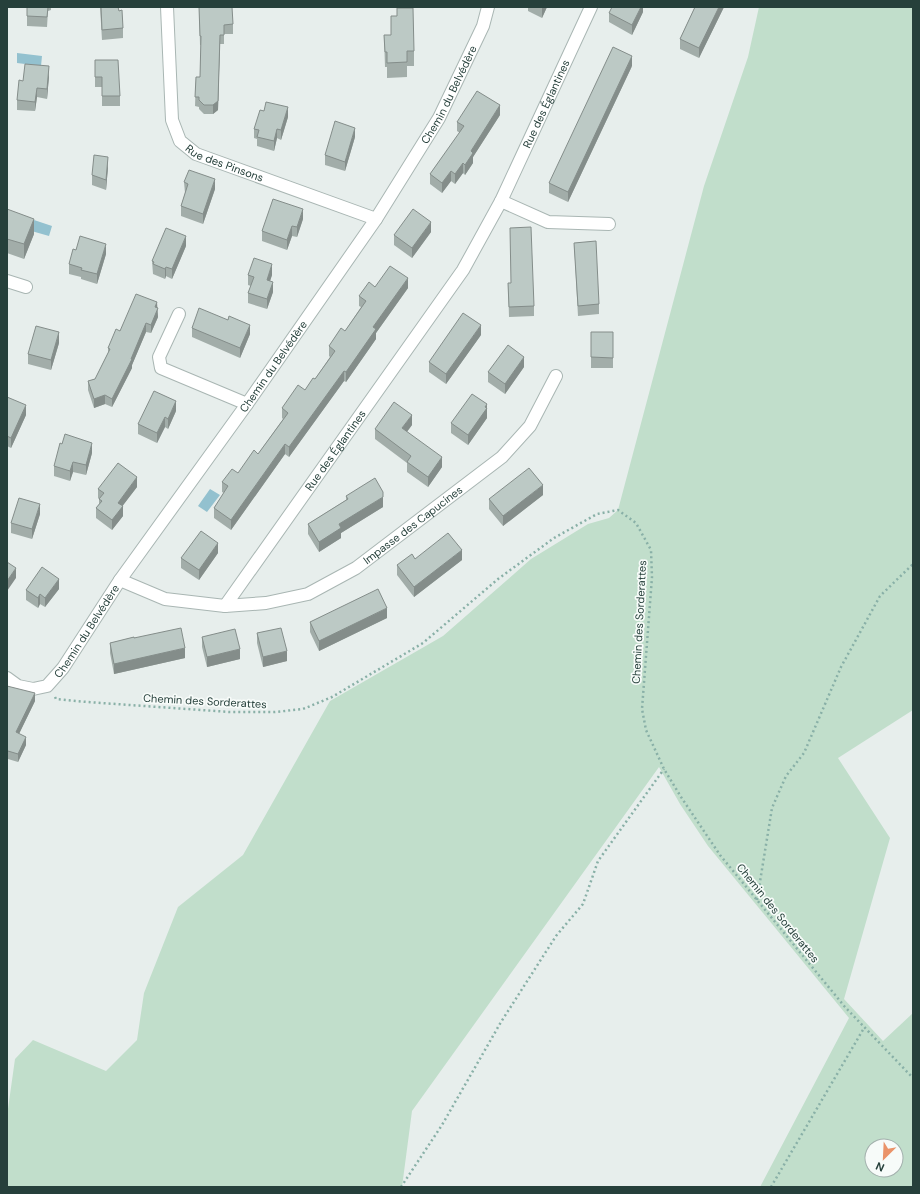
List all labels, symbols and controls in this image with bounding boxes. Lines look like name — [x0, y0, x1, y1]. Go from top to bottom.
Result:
street label: Chemin du Belvédère — [418, 43, 480, 146]
street label: Rue des Églantines — [520, 57, 573, 150]
street label: Rue des Pinsons — [183, 141, 265, 185]
street label: Chemin du Belvédère — [236, 318, 310, 415]
street label: Rue des Églantines — [302, 407, 369, 494]
street label: Impasse des Capucines — [360, 483, 465, 567]
street label: Chemin des Sorderattes — [629, 560, 649, 684]
street label: Chemin du Belvédère — [51, 582, 122, 681]
street label: Chemin des Sorderattes — [143, 691, 267, 711]
street label: Chemin des Sorderattes — [734, 860, 822, 966]
north arrow — [864, 1138, 904, 1178]
text: N — [873, 1159, 886, 1175]

